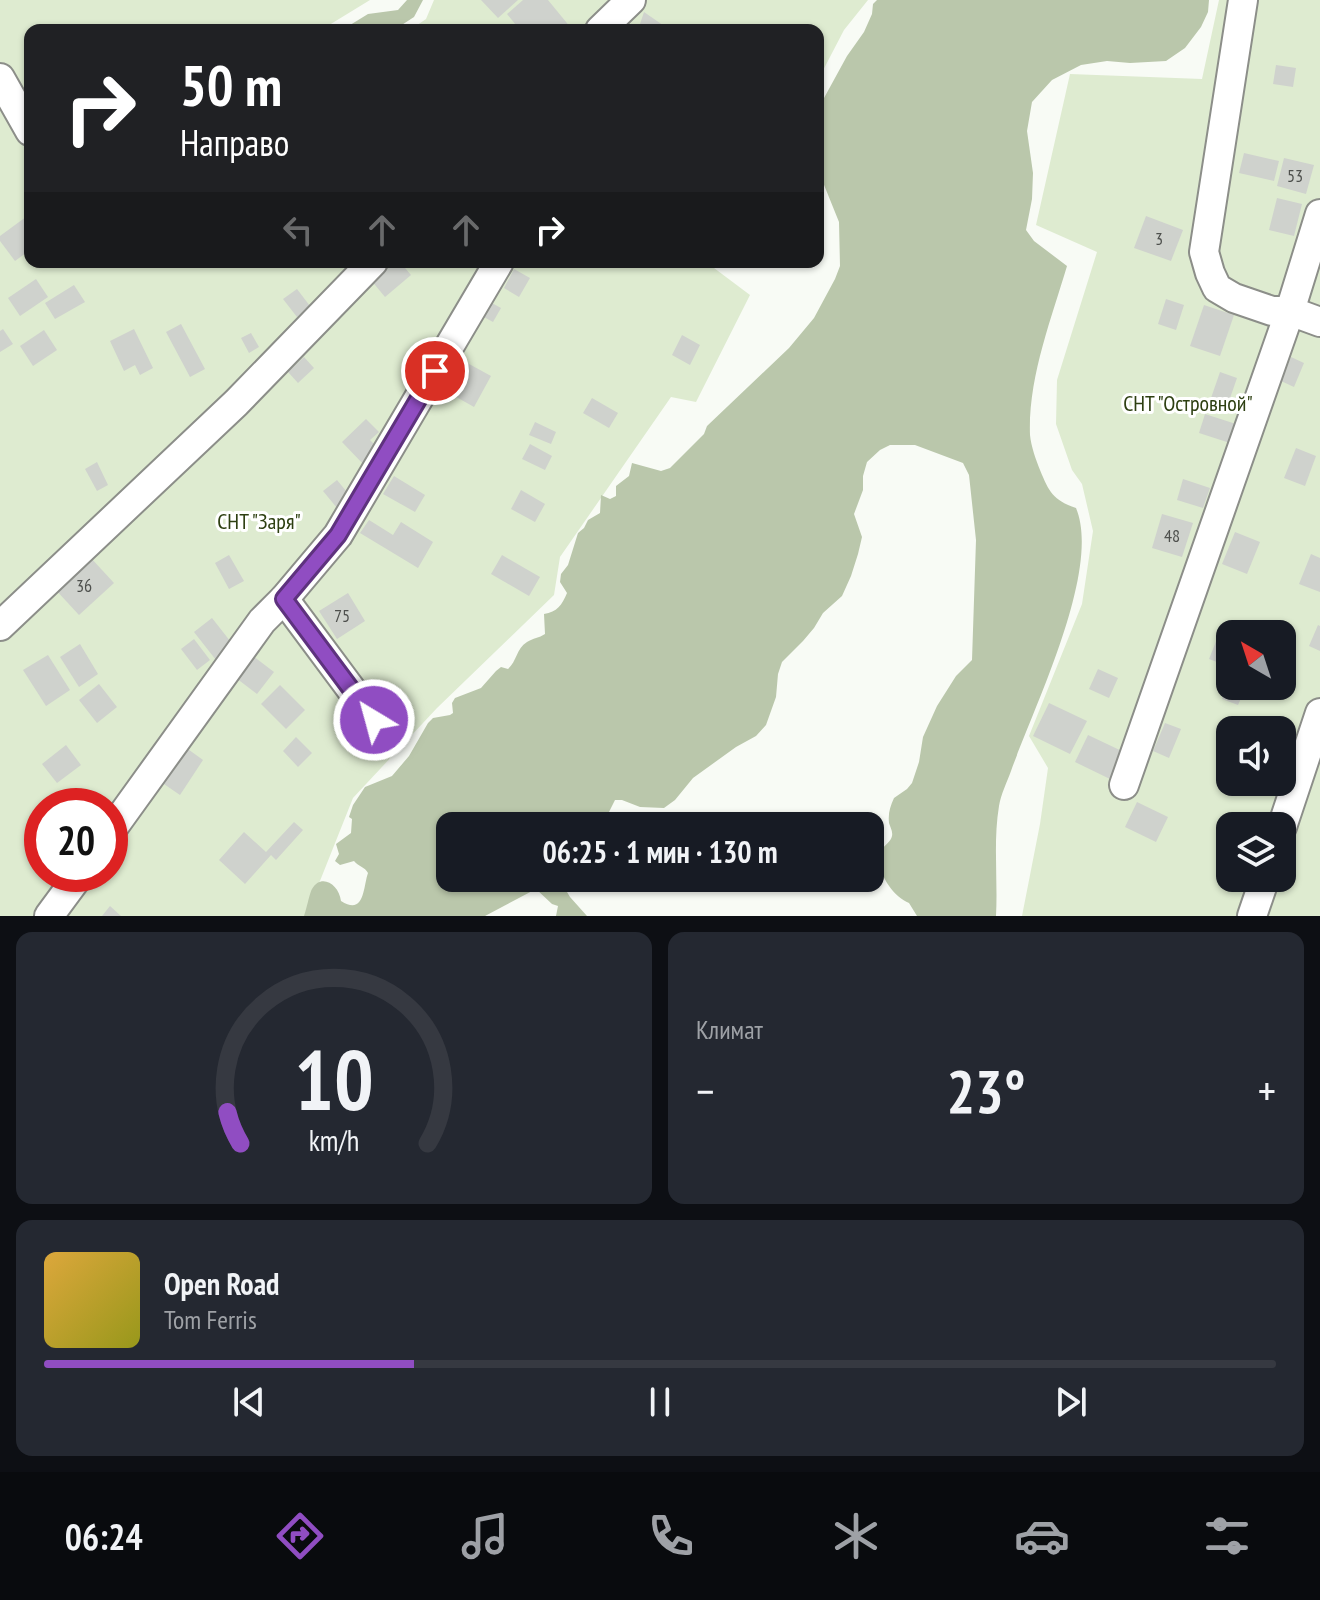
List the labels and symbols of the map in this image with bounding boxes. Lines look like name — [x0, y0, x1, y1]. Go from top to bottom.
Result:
house number: 53 — [1287, 164, 1303, 187]
house number: 3 — [1155, 227, 1163, 250]
pin — [401, 337, 469, 405]
park label: СНТ "Островной" — [1123, 389, 1253, 417]
park label: СНТ "Заря" — [217, 507, 301, 535]
house number: 48 — [1164, 524, 1180, 547]
house number: 36 — [76, 574, 92, 597]
house number: 75 — [334, 604, 350, 627]
north arrow — [1216, 620, 1296, 700]
position arrow — [332, 678, 416, 762]
speed limit sign: 20 — [24, 788, 128, 892]

